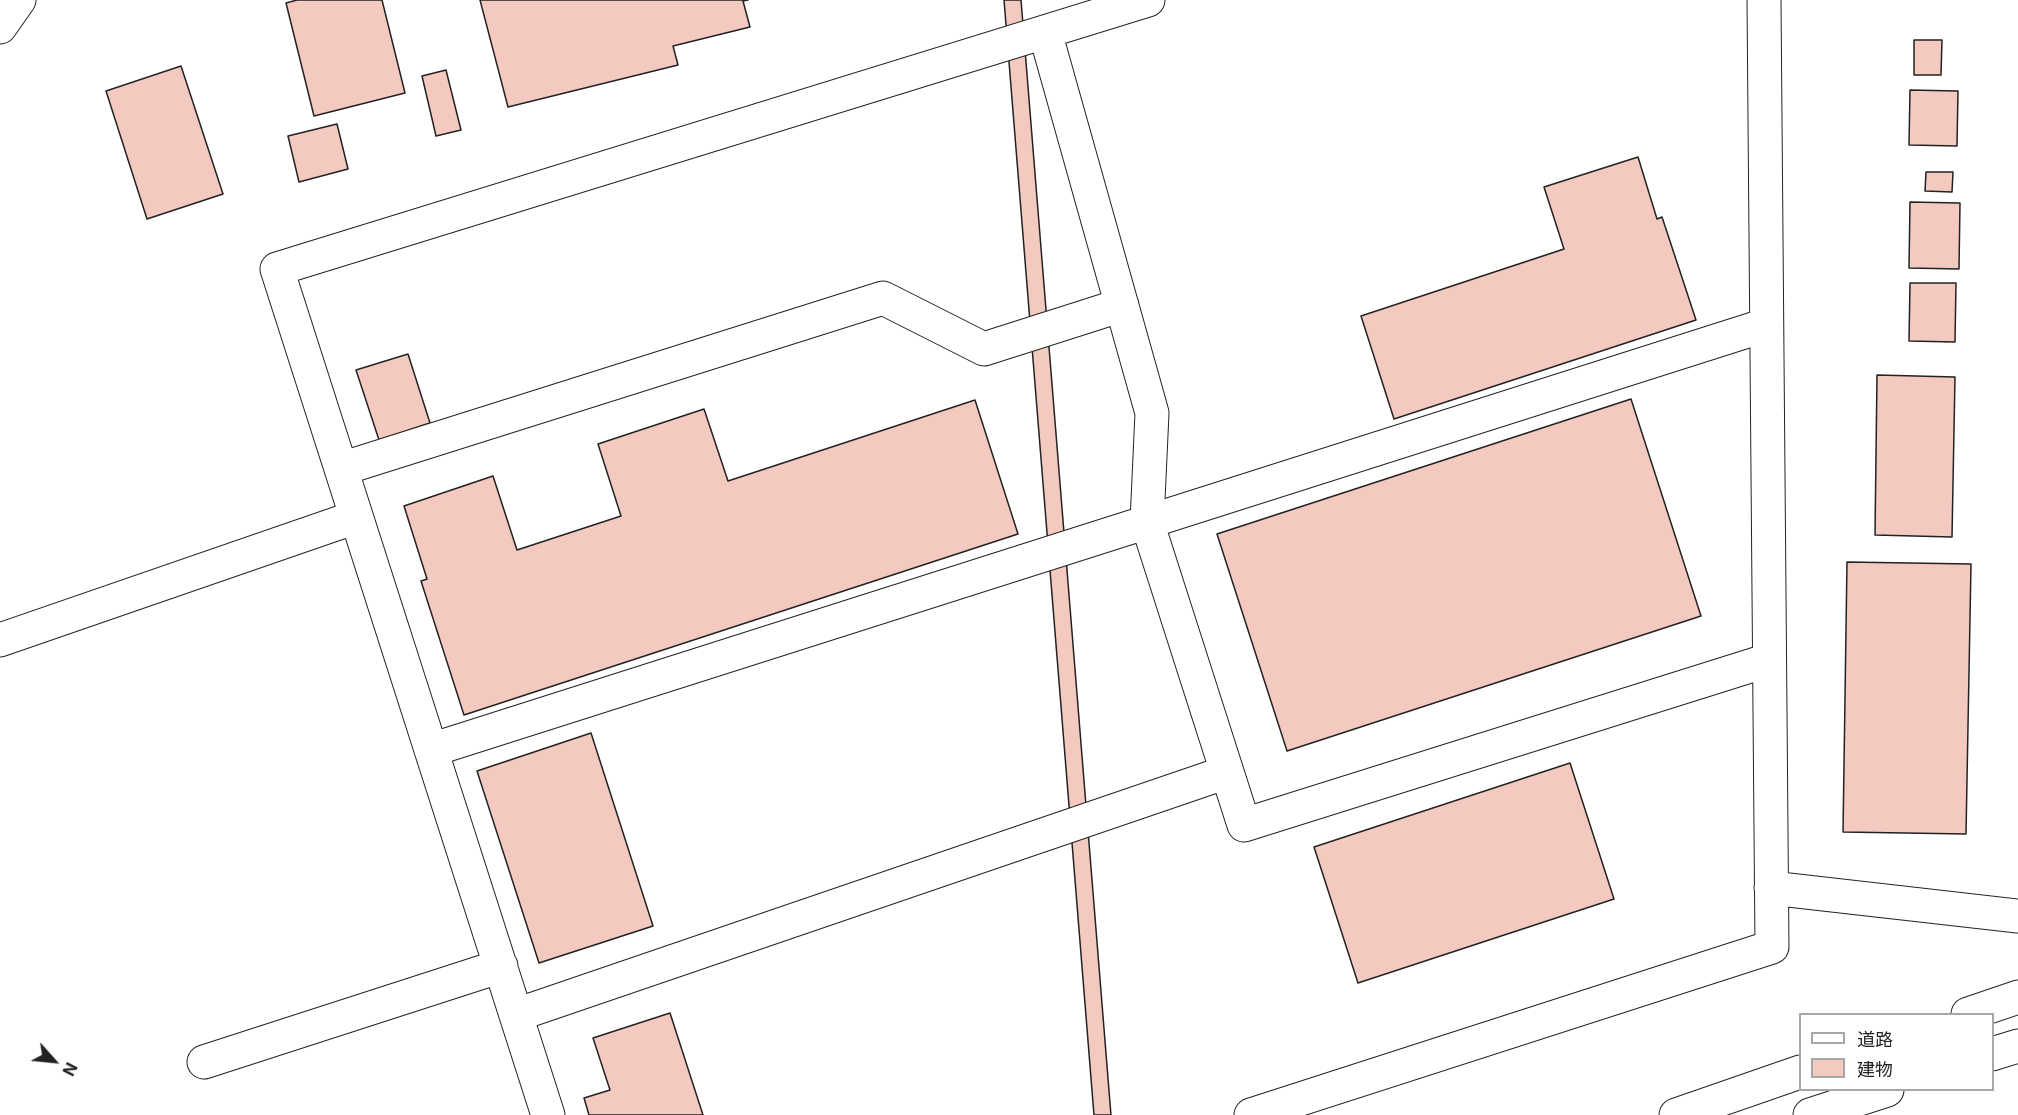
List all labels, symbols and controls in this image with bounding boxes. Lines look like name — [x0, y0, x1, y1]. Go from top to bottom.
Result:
legend — [1799, 1013, 1994, 1091]
text: 道路 — [1857, 1029, 1893, 1050]
north arrow — [24, 1031, 84, 1091]
text: N — [58, 1059, 82, 1079]
text: 建物 — [1857, 1059, 1893, 1080]

